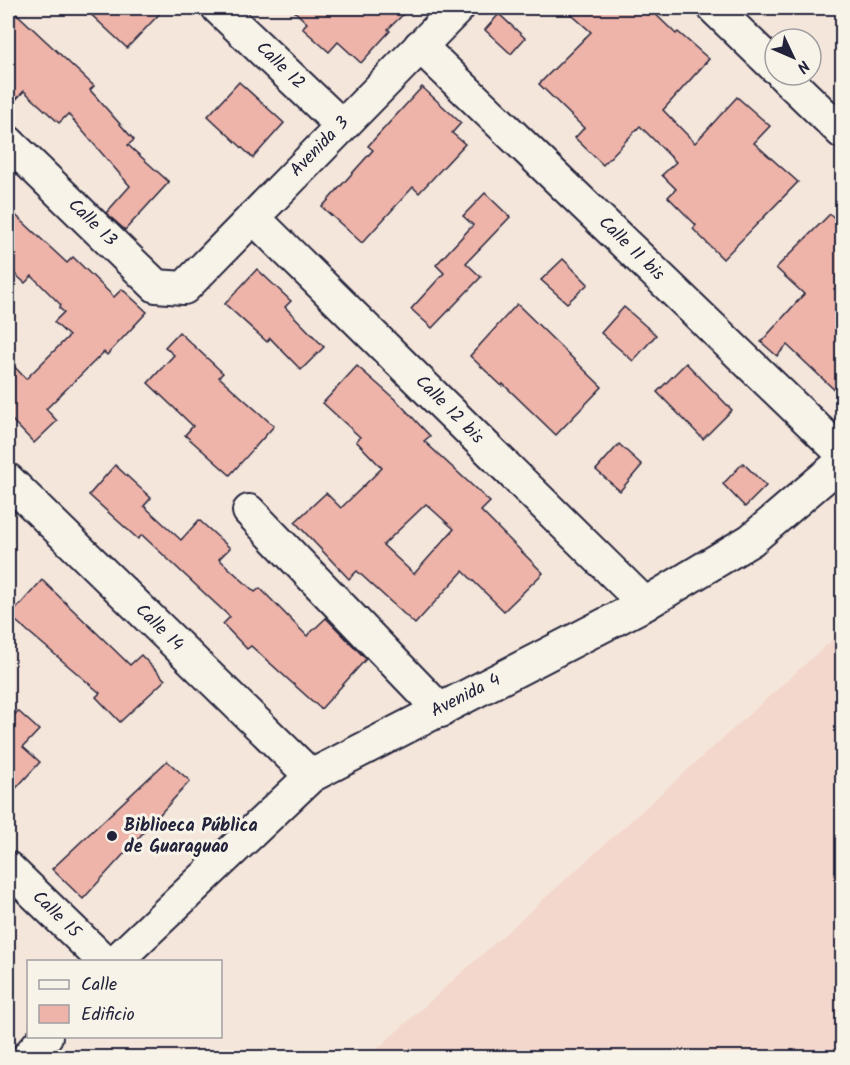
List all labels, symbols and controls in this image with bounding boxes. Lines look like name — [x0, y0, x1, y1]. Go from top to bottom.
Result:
north arrow — [763, 27, 823, 87]
street label: Calle 12 — [249, 35, 311, 97]
text: N — [790, 54, 815, 79]
street label: Avenida 3 — [283, 110, 357, 184]
street label: Calle 13 — [61, 192, 123, 254]
street label: Calle 11 bis — [591, 210, 671, 289]
street label: Calle 12 bis — [408, 369, 491, 452]
street label: Calle 14 — [128, 597, 190, 659]
street label: Avenida 4 — [426, 666, 506, 726]
place label: Biblioeca Pública de Guaraguao — [124, 812, 258, 862]
marker: Biblioeca Pública de Guaraguao — [105, 829, 119, 843]
street label: Calle 15 — [25, 884, 88, 947]
legend — [27, 960, 222, 1038]
text: Calle — [81, 971, 117, 1000]
text: Edificio — [81, 1001, 135, 1030]

